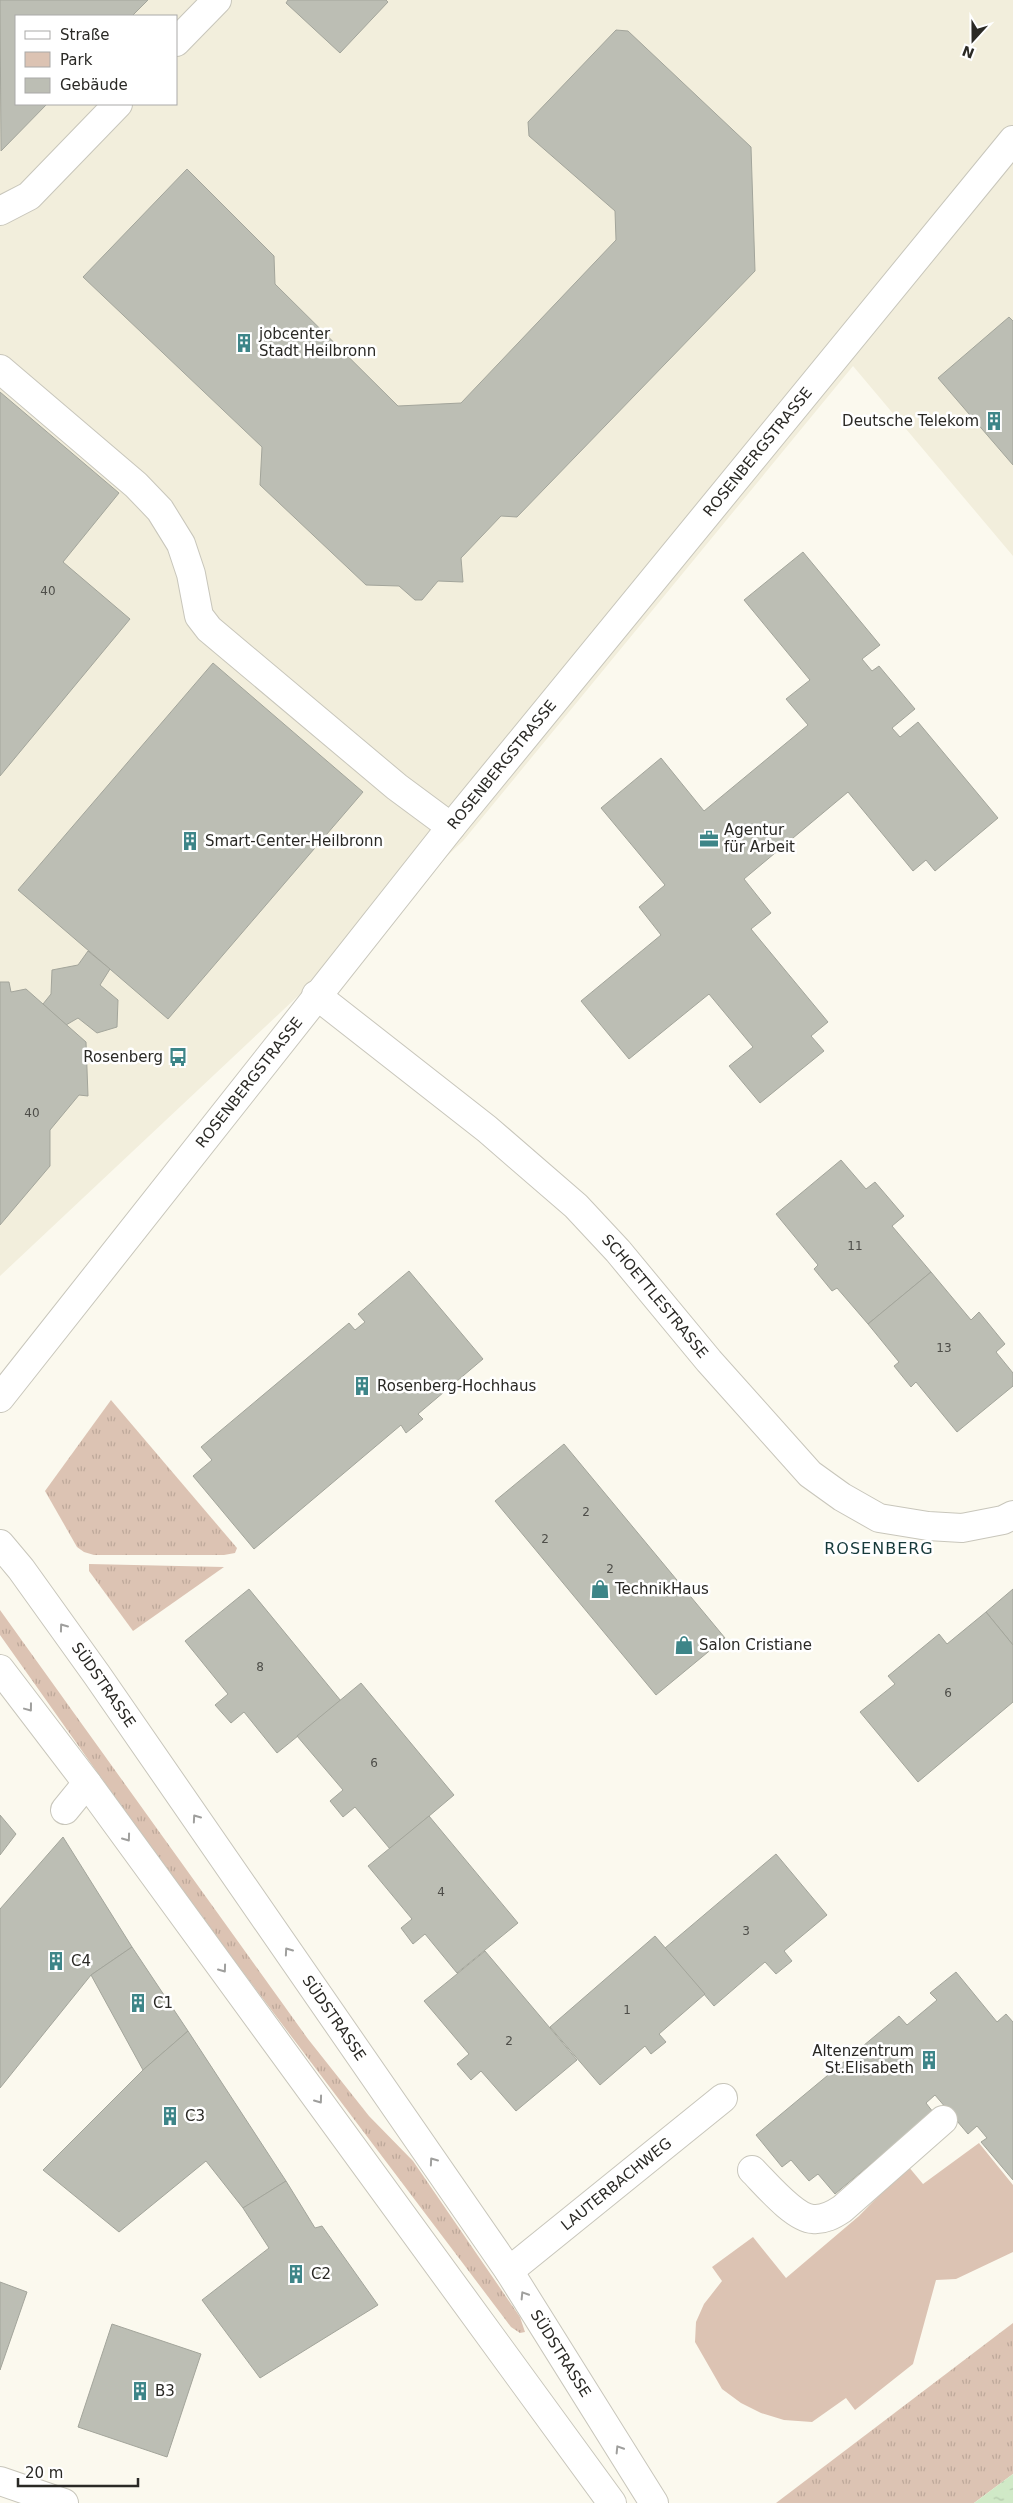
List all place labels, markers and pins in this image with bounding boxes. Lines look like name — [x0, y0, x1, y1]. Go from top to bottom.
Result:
place label: jobcenter Stadt Heilbronn — [258, 325, 376, 360]
building icon: jobcenter Stadt Heilbronn — [233, 332, 255, 354]
building icon: Deutsche Telekom — [983, 410, 1005, 432]
place label: Deutsche Telekom — [842, 412, 979, 430]
place label: Agentur für Arbeit — [724, 821, 795, 856]
office icon: Agentur für Arbeit — [698, 828, 720, 850]
building icon: Smart-Center-Heilbronn — [179, 830, 201, 852]
place label: Smart-Center-Heilbronn — [205, 832, 383, 850]
bus stop icon: Rosenberg — [167, 1046, 189, 1068]
place label: Rosenberg — [83, 1048, 163, 1066]
building icon: Rosenberg-Hochhaus — [351, 1375, 373, 1397]
place label: Rosenberg-Hochhaus — [377, 1377, 536, 1395]
shop icon: TechnikHaus — [589, 1578, 611, 1600]
place label: TechnikHaus — [614, 1580, 709, 1598]
shop icon: Salon Cristiane — [673, 1634, 695, 1656]
place label: Salon Cristiane — [699, 1636, 812, 1654]
building icon: C4 — [45, 1950, 67, 1972]
place label: C4 — [71, 1952, 91, 1970]
building icon: C1 — [127, 1992, 149, 2014]
place label: C1 — [153, 1994, 173, 2012]
place label: Altenzentrum St.Elisabeth — [812, 2042, 914, 2077]
building icon: Altenzentrum St.Elisabeth — [918, 2049, 940, 2071]
building icon: C3 — [159, 2105, 181, 2127]
place label: C3 — [185, 2107, 205, 2125]
building icon: C2 — [285, 2263, 307, 2285]
place label: C2 — [311, 2265, 331, 2283]
building icon: B3 — [129, 2380, 151, 2402]
place label: B3 — [155, 2382, 175, 2400]

